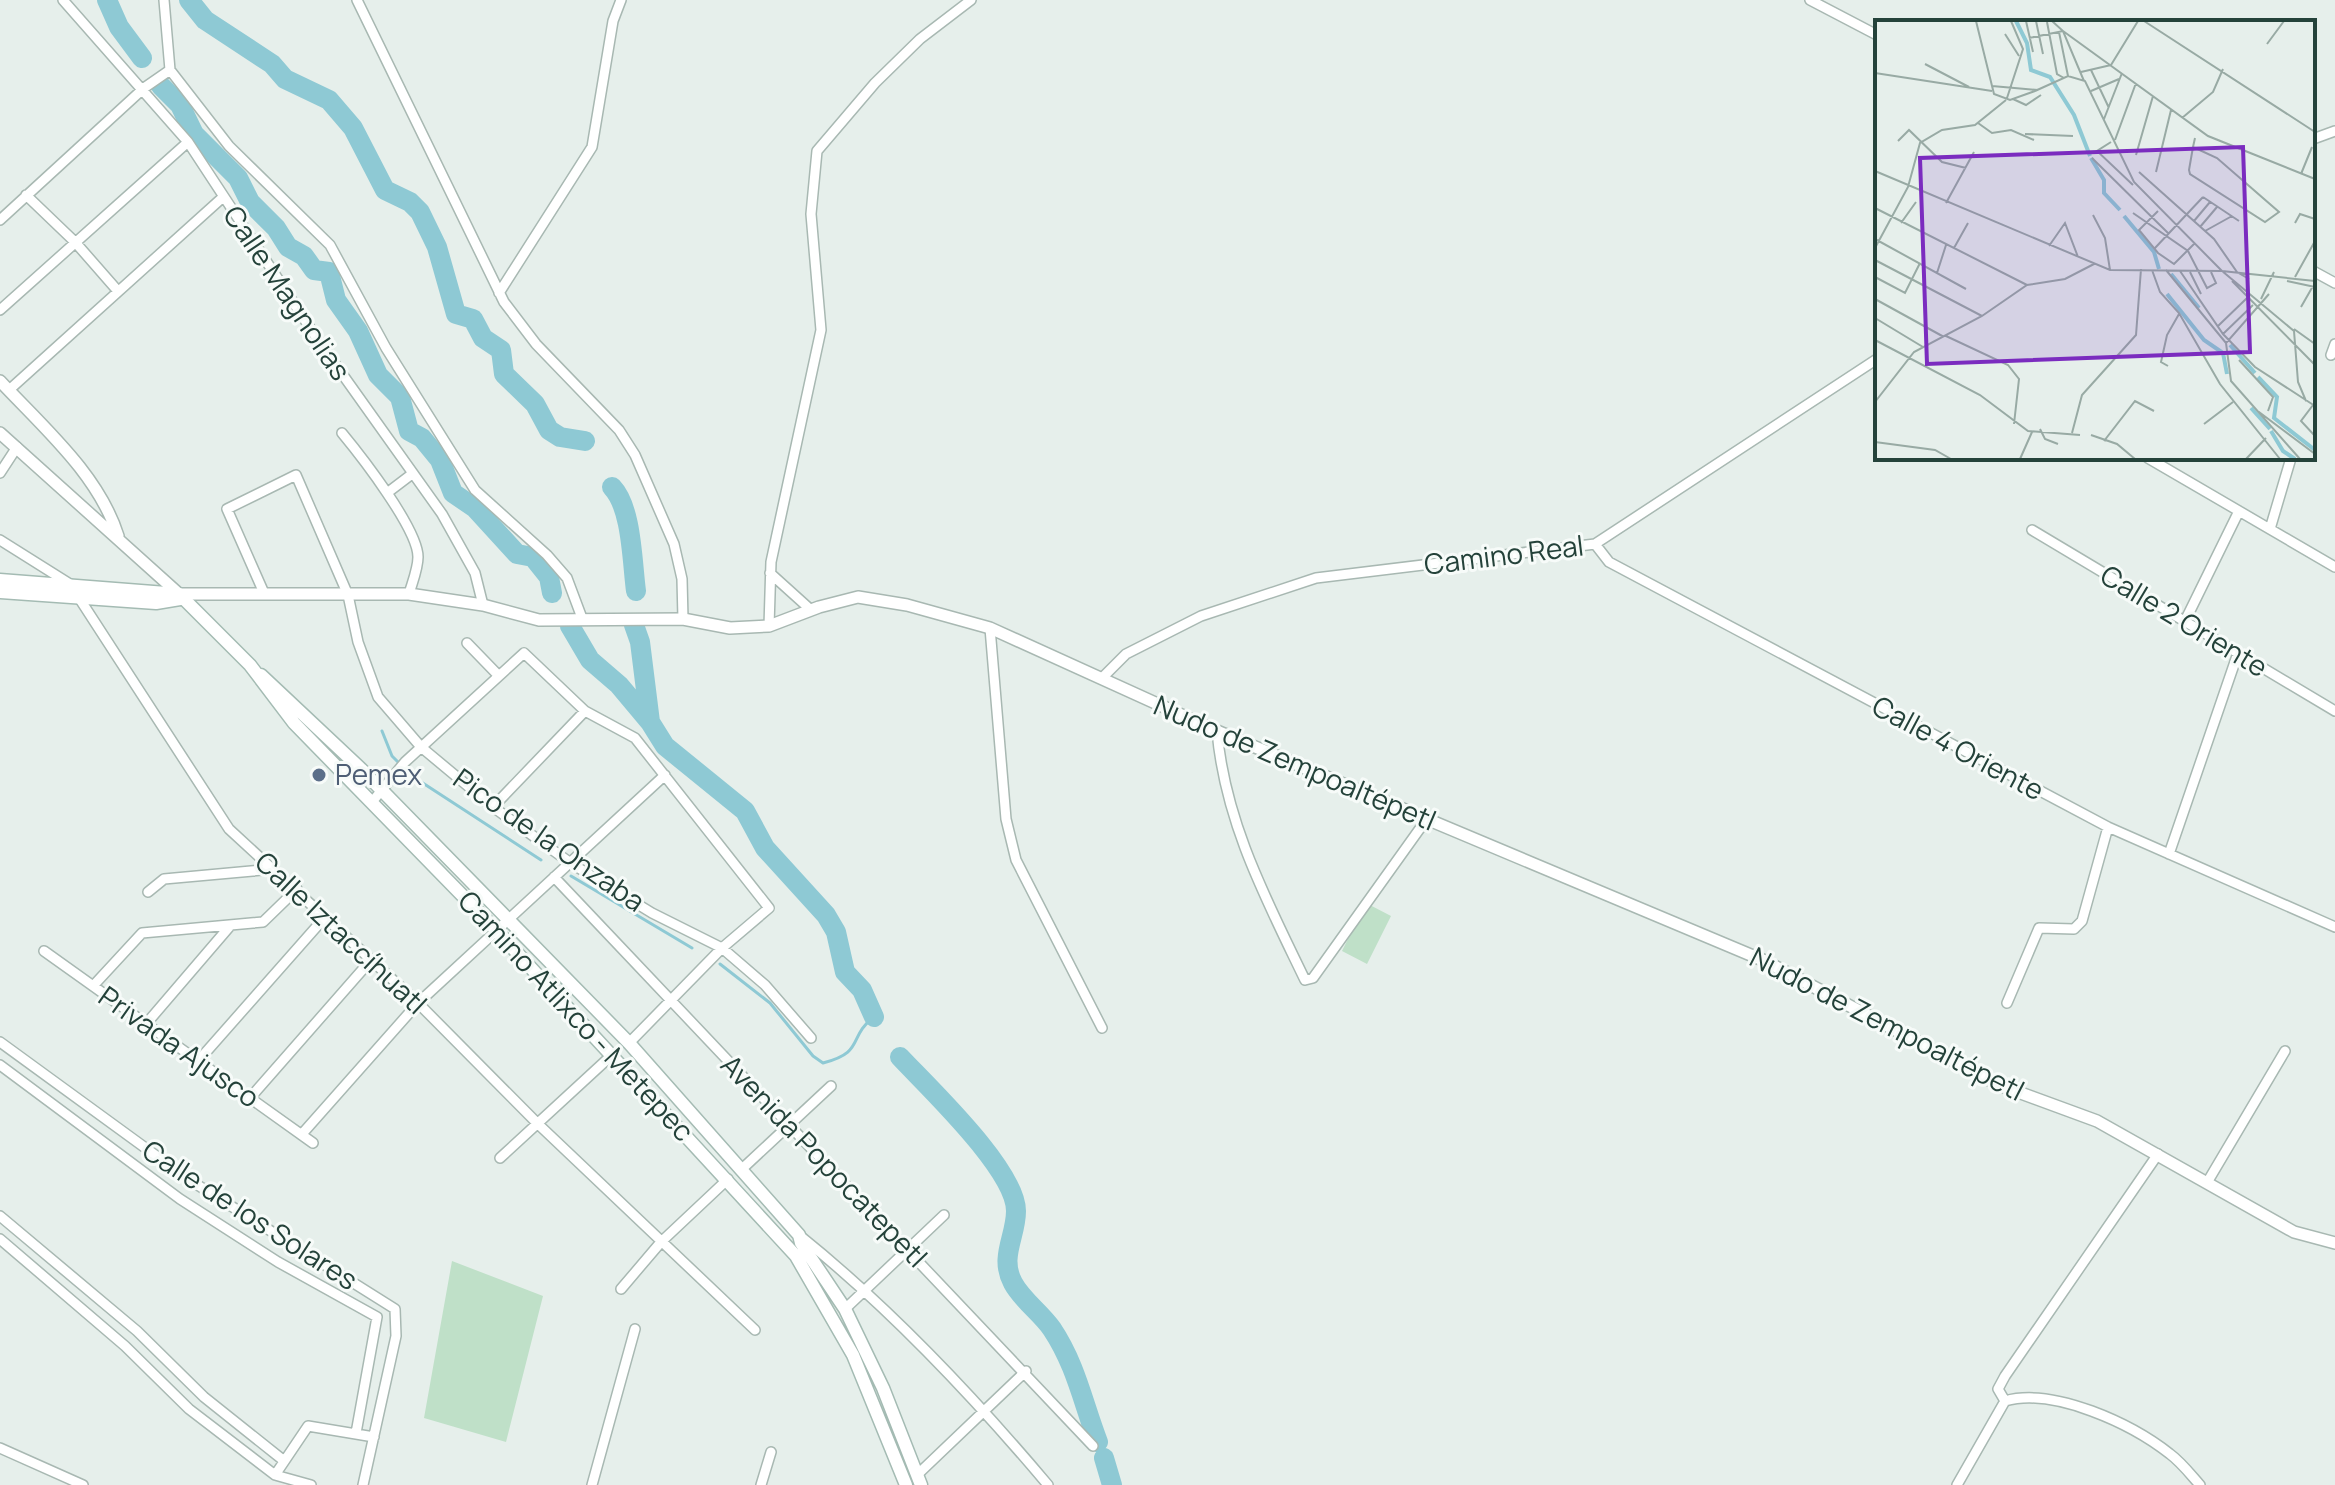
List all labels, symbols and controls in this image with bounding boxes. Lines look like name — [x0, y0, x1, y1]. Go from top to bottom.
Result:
inset map — [1875, 20, 2315, 460]
street label: Calle Magnolias — [215, 198, 360, 387]
street label: Camino Real — [1422, 525, 1586, 583]
street label: Calle 2 Oriente — [2094, 555, 2275, 685]
street label: Nudo de Zempoaltépetl — [1148, 685, 1442, 839]
street label: Calle 4 Oriente — [1866, 686, 2051, 808]
place label: Pemex — [335, 755, 422, 793]
street label: Pico de la Onzaba — [446, 759, 653, 919]
marker: Pemex — [310, 766, 328, 784]
street label: Calle Iztaccíhuatl — [248, 843, 436, 1022]
street label: Camino Atlixco - Metepec — [450, 882, 703, 1149]
street label: Nudo de Zempoaltépetl — [1744, 937, 2031, 1109]
street label: Privada Ajusco — [92, 977, 267, 1116]
street label: Avenida Popocatepetl — [713, 1046, 936, 1275]
street label: Calle de los Solares — [136, 1130, 365, 1298]

